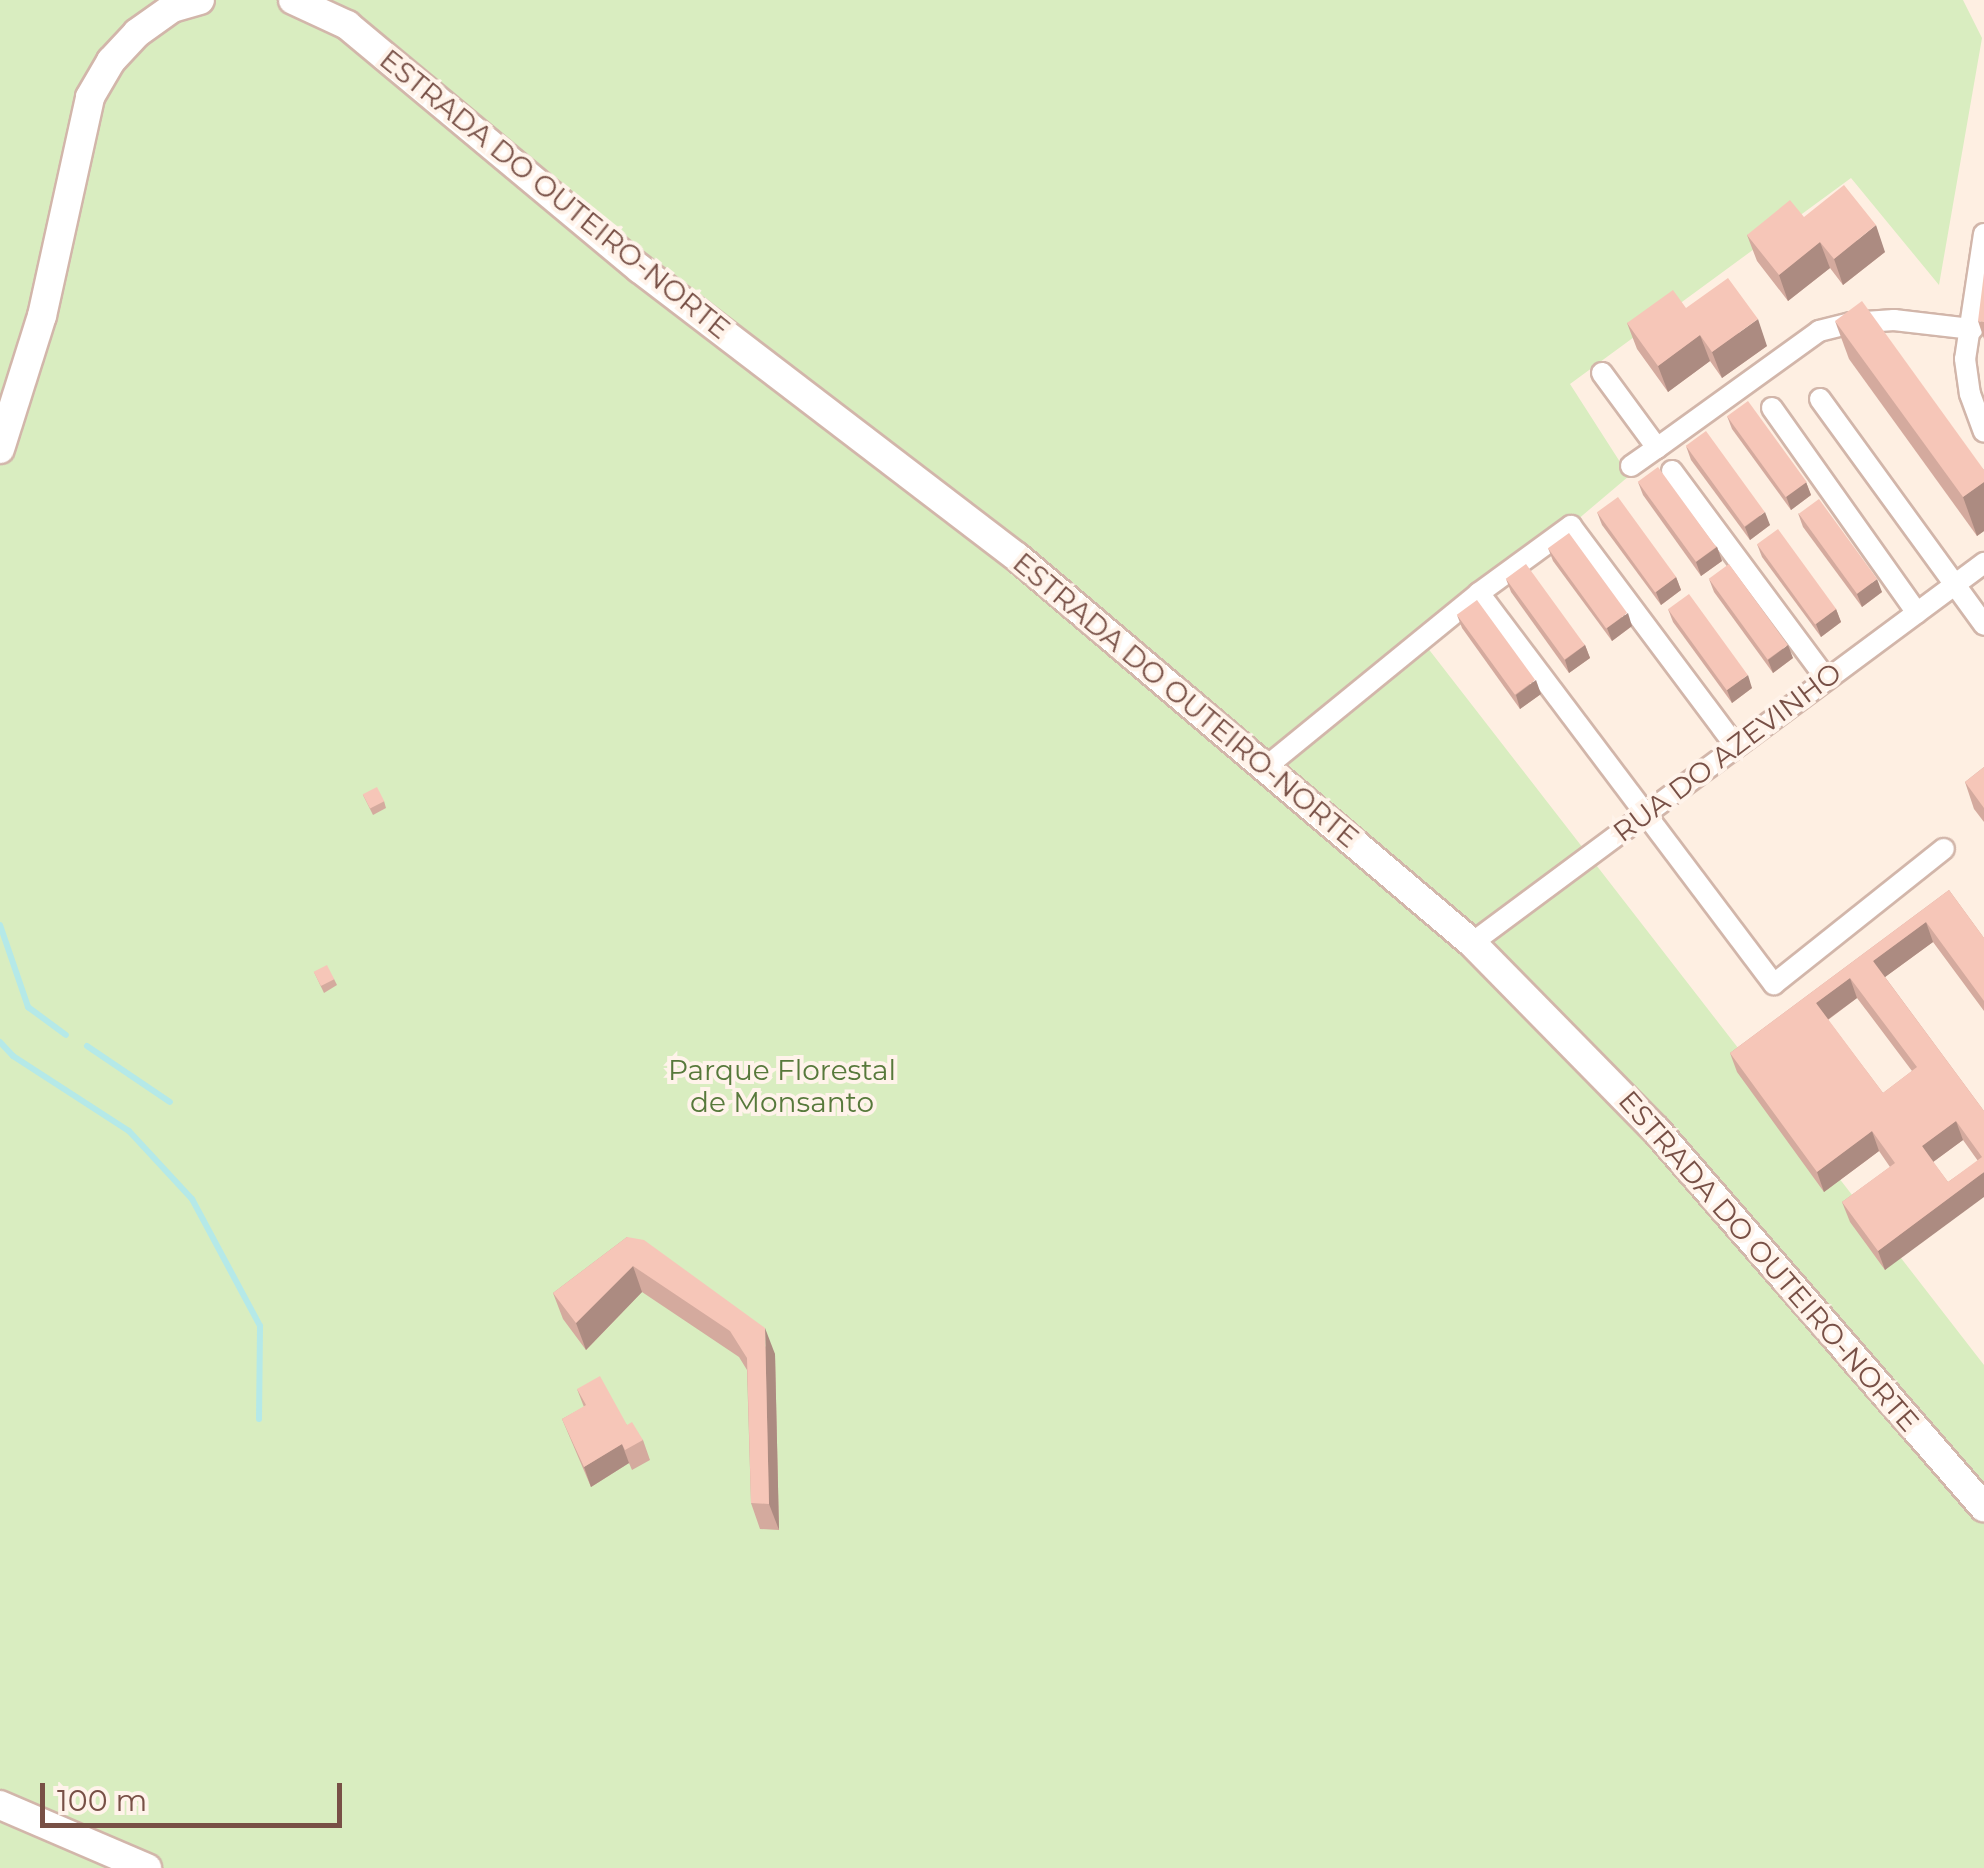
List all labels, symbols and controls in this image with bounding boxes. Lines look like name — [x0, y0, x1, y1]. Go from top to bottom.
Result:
street label: ESTRADA DO OUTEIRO-NORTE — [373, 42, 737, 346]
street label: ESTRADA DO OUTEIRO-NORTE — [1006, 546, 1366, 854]
street label: RUA DO AZEVINHO — [1606, 655, 1848, 849]
park label: Parque Florestal de Monsanto — [668, 1053, 896, 1119]
street label: ESTRADA DO OUTEIRO-NORTE — [1612, 1084, 1926, 1438]
scale bar — [45, 1763, 348, 1825]
text: 100 m — [57, 1782, 147, 1819]

